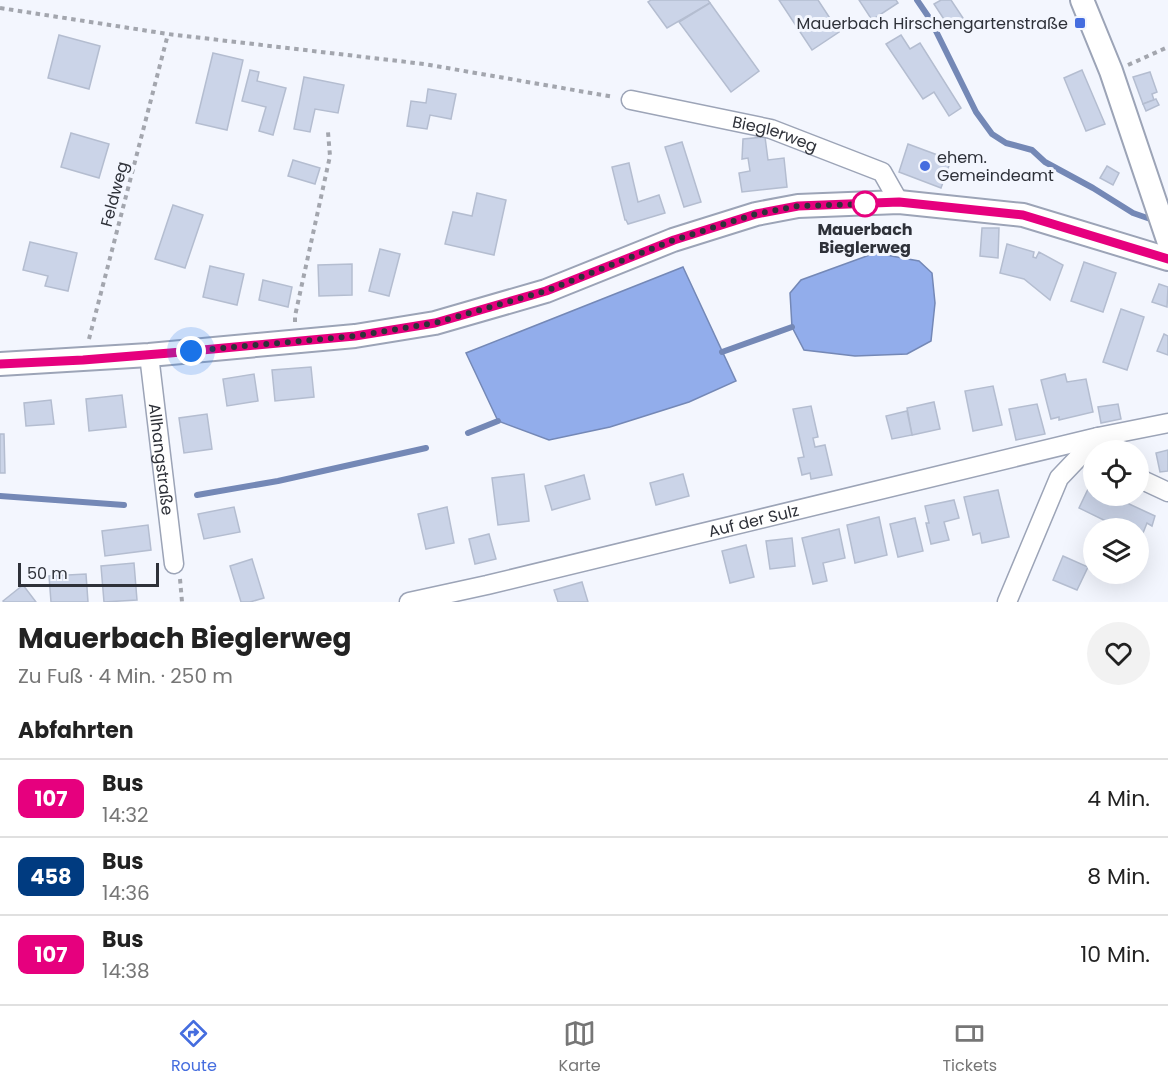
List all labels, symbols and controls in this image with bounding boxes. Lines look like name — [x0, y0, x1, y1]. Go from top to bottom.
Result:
place label: Mauerbach Hirschengartenstraße — [797, 12, 1068, 35]
marker: Mauerbach Hirschengartenstraße — [1073, 16, 1087, 30]
street label: Bieglerweg — [730, 110, 821, 158]
place label: ehem. Gemeindeamt — [937, 146, 1054, 187]
street label: Feldweg — [95, 159, 134, 229]
marker: ehem. Gemeindeamt — [918, 159, 932, 173]
marker: Mauerbach Bieglerweg — [852, 191, 878, 217]
place label: Mauerbach Bieglerweg — [817, 218, 913, 259]
your location — [176, 336, 206, 366]
street label: Allhangstraße — [143, 402, 179, 517]
map controls — [1083, 440, 1149, 584]
button: locate — [1083, 440, 1149, 506]
street label: Auf der Sulz — [706, 499, 801, 543]
button: layers — [1083, 518, 1149, 584]
scale bar — [18, 560, 159, 588]
text: 50 m — [27, 562, 68, 585]
text: Mauerbach Bieglerweg — [18, 619, 352, 658]
button: heart — [1087, 622, 1150, 685]
text: Zu Fuß · 4 Min. · 250 m — [18, 662, 233, 690]
text: Abfahrten — [18, 715, 134, 746]
text: Bus — [102, 768, 144, 799]
text: 4 Min. — [1087, 783, 1150, 814]
text: 107 — [35, 784, 67, 813]
text: 14:32 — [102, 801, 149, 829]
text: Bus — [102, 846, 144, 877]
text: 8 Min. — [1087, 861, 1150, 892]
text: 458 — [30, 862, 72, 891]
text: 14:36 — [102, 879, 150, 907]
text: Bus — [102, 924, 144, 955]
text: 10 Min. — [1080, 939, 1150, 970]
text: 107 — [35, 940, 67, 969]
text: 14:38 — [102, 957, 150, 985]
tab: Route — [171, 1017, 217, 1078]
tab: Karte — [559, 1017, 601, 1078]
tab: Tickets — [942, 1017, 997, 1078]

